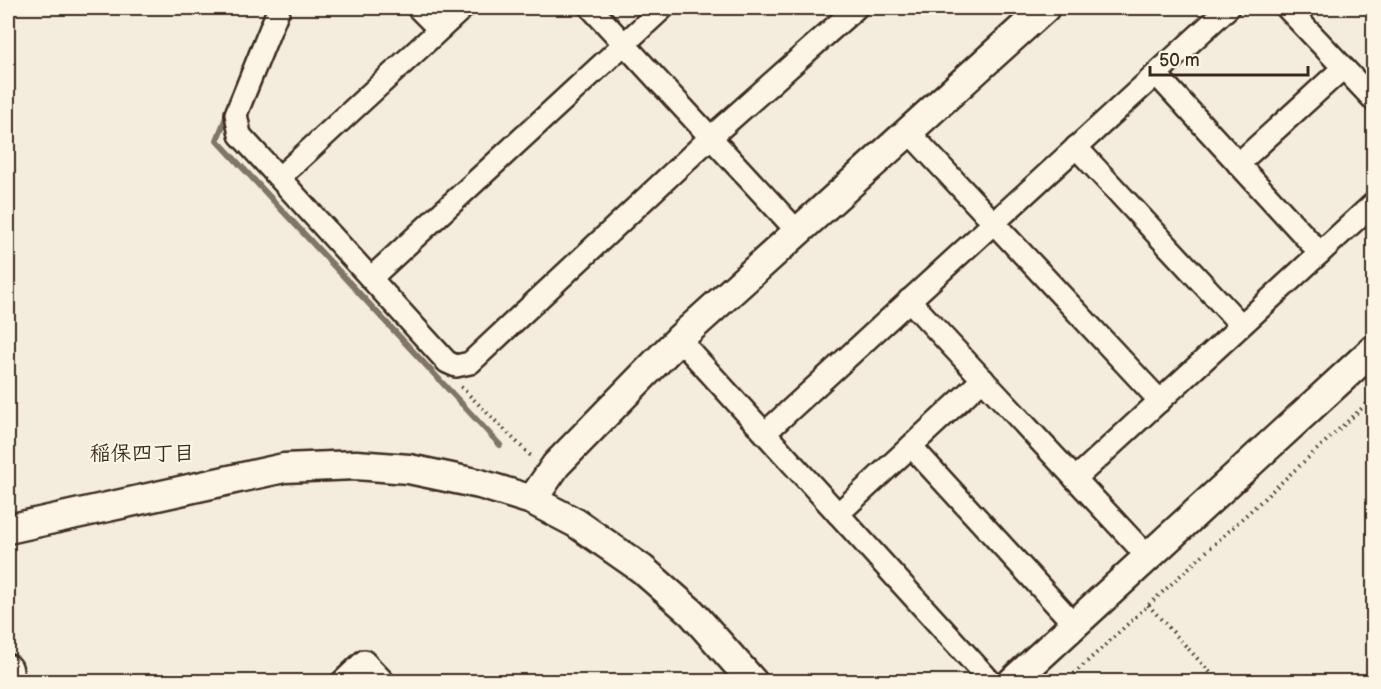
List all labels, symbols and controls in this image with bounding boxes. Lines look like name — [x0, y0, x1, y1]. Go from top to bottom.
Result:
scale bar — [1150, 39, 1308, 77]
text: 50 m — [1159, 50, 1200, 71]
district label: 稲保四丁目 — [90, 441, 195, 466]

